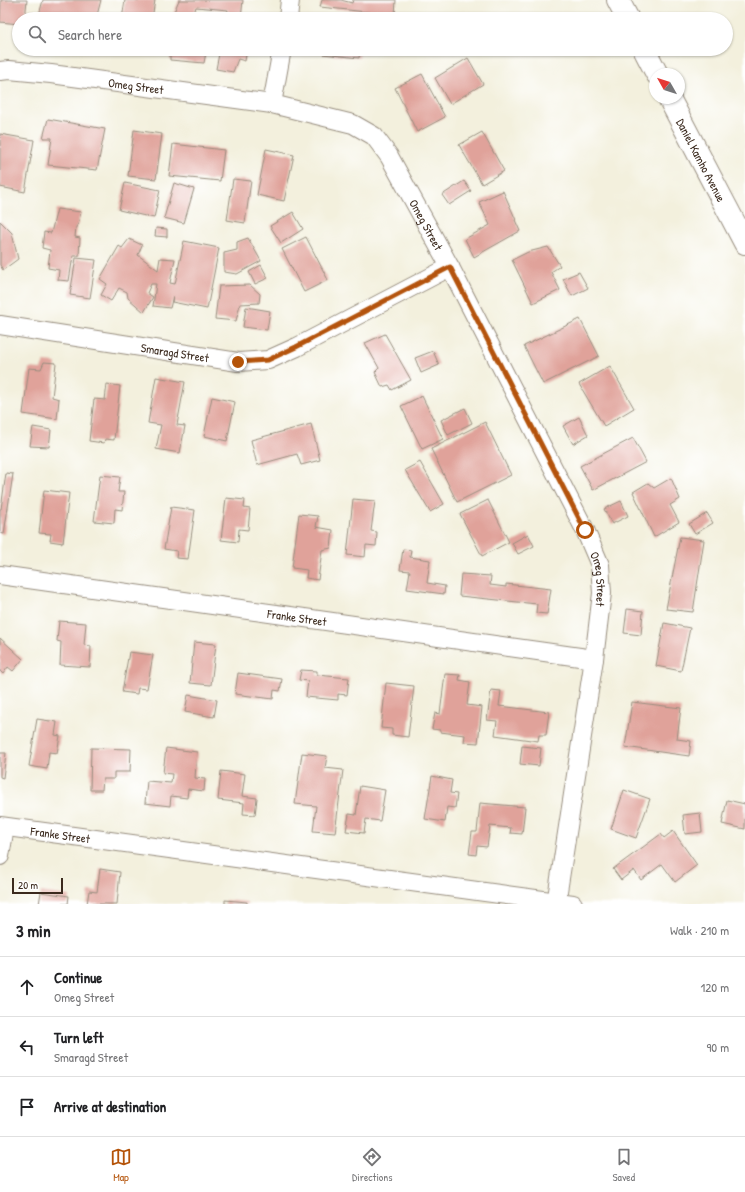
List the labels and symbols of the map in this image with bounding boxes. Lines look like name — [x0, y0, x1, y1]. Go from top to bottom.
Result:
north arrow — [649, 68, 685, 104]
street label: Omeg Street — [107, 73, 166, 98]
street label: Daniel Kamho Avenue — [673, 115, 730, 205]
street label: Omeg Street — [406, 196, 448, 254]
street label: Smaragd Street — [140, 339, 211, 366]
route end — [229, 353, 247, 371]
route start — [576, 521, 594, 539]
street label: Omeg Street — [587, 549, 610, 608]
street label: Franke Street — [265, 604, 329, 630]
street label: Franke Street — [29, 822, 92, 847]
scale bar — [12, 876, 63, 895]

